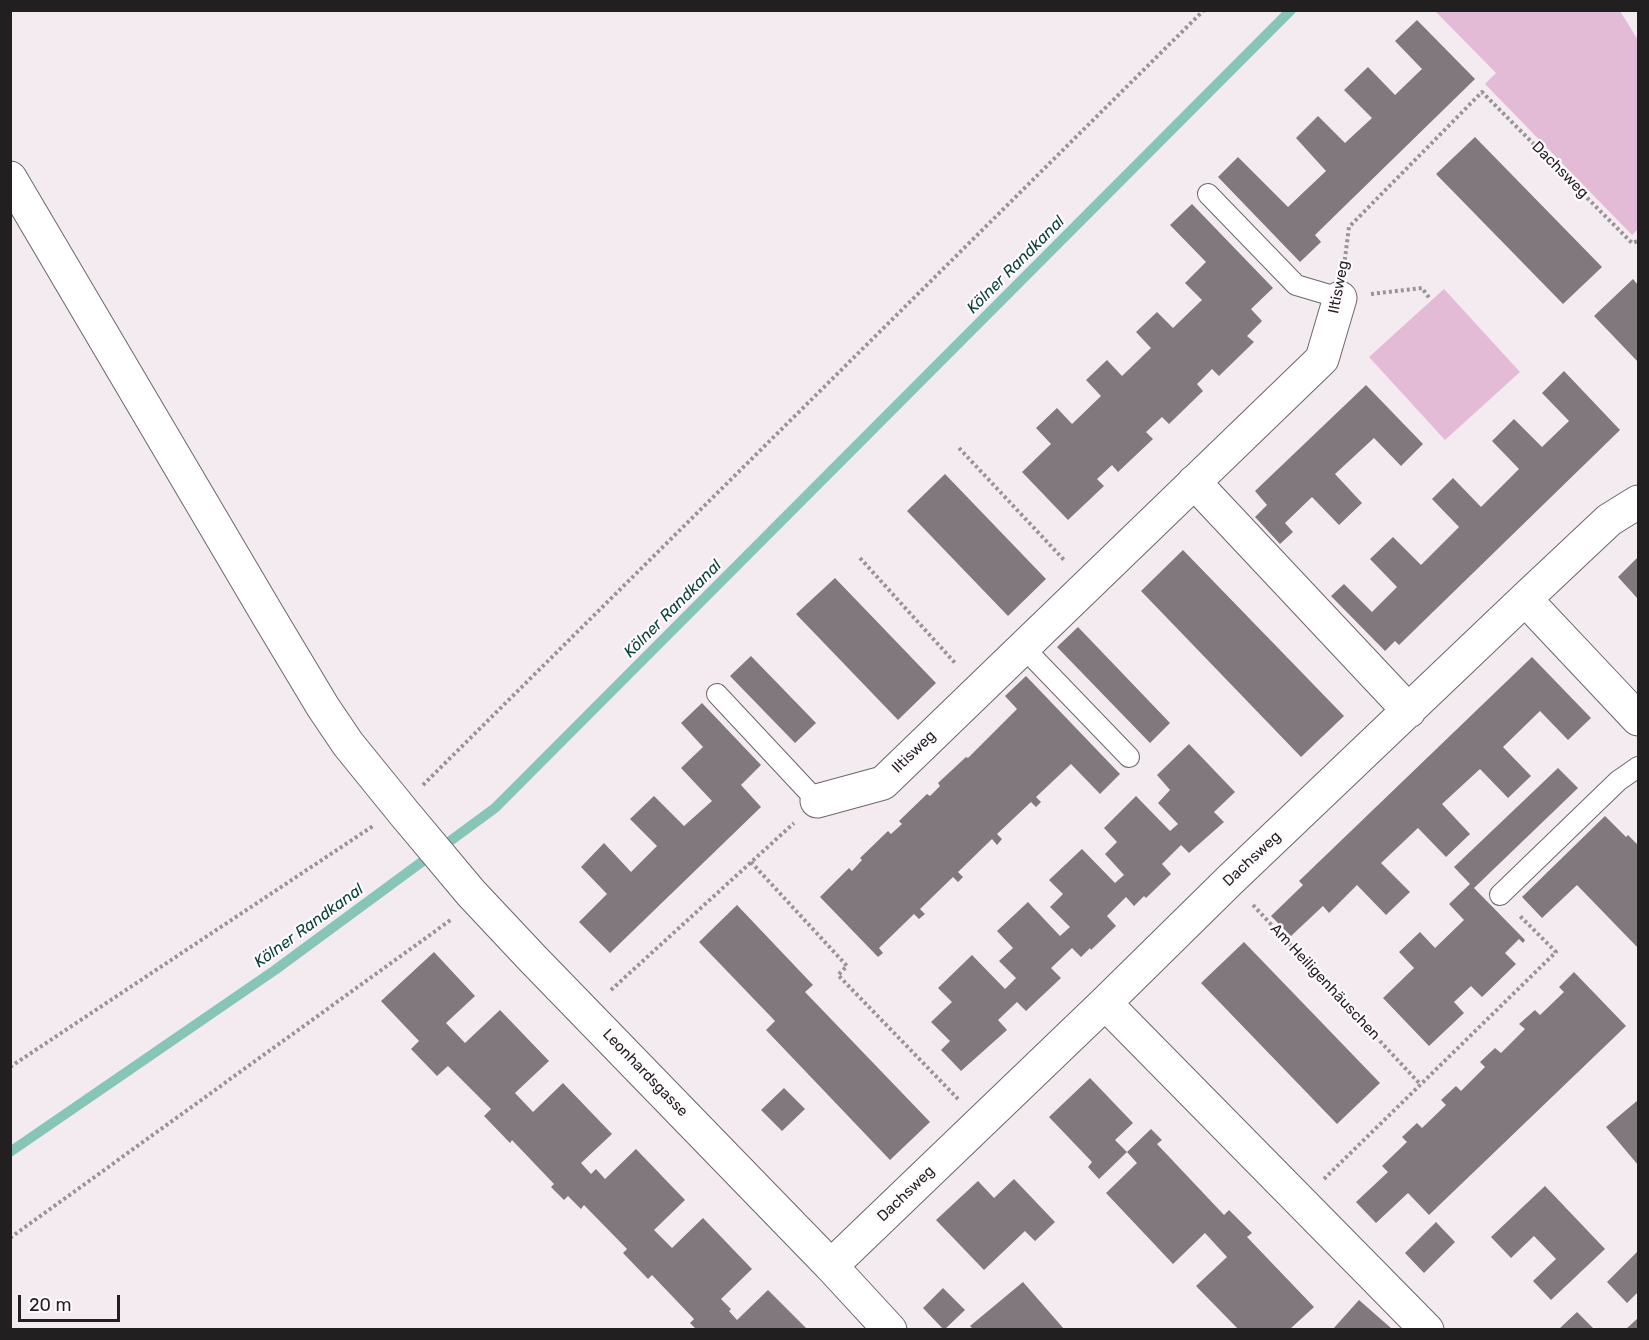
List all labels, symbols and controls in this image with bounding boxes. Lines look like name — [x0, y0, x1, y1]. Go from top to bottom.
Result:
street label: Dachsweg — [1528, 138, 1592, 202]
water label: Kölner Randkanal — [963, 212, 1069, 318]
street label: Iltisweg — [1325, 259, 1353, 315]
water label: Kölner Randkanal — [620, 556, 726, 662]
street label: Iltisweg — [888, 727, 940, 777]
street label: Dachsweg — [1219, 828, 1285, 890]
water label: Kölner Randkanal — [251, 880, 367, 972]
street label: Am Heiligenhäuschen — [1266, 920, 1384, 1044]
street label: Leonhardsgasse — [599, 1025, 691, 1121]
street label: Dachsweg — [874, 1162, 938, 1226]
scale bar — [21, 1283, 123, 1321]
text: 20 m — [29, 1294, 71, 1316]

